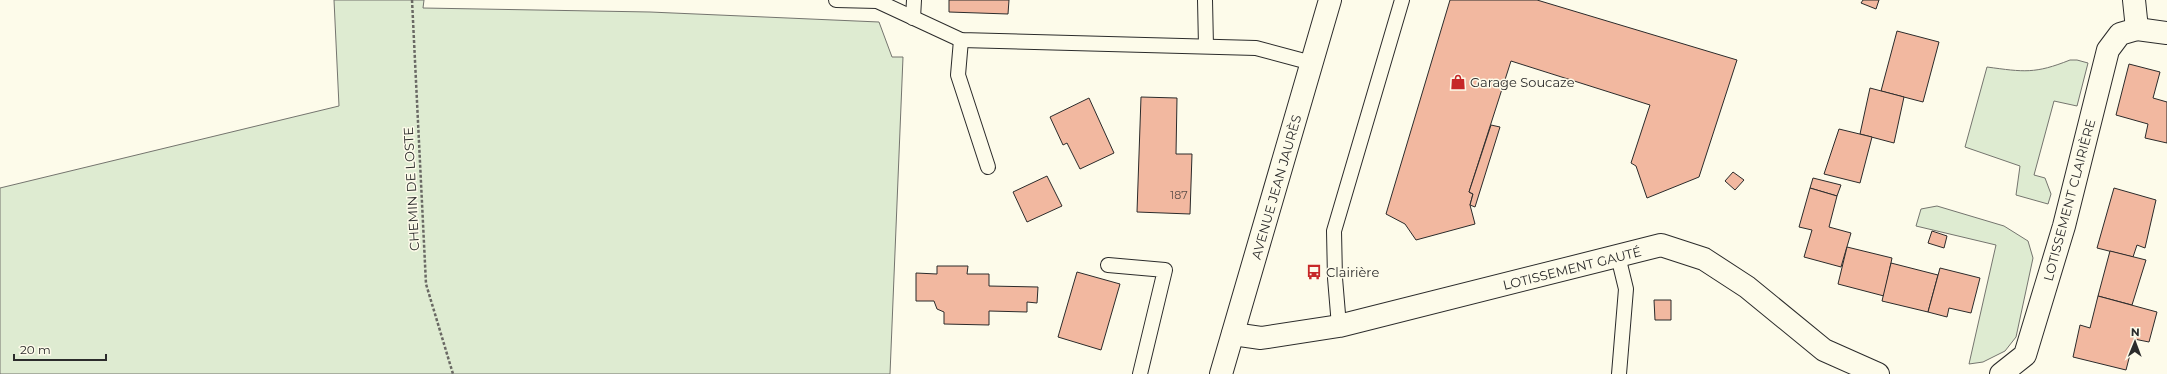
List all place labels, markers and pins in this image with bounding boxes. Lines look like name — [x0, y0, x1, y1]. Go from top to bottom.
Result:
shop icon: Garage Soucaze — [1449, 73, 1467, 91]
place label: Garage Soucaze — [1470, 74, 1575, 90]
bus stop icon: Clairière — [1305, 263, 1323, 281]
place label: Clairière — [1326, 264, 1379, 280]

